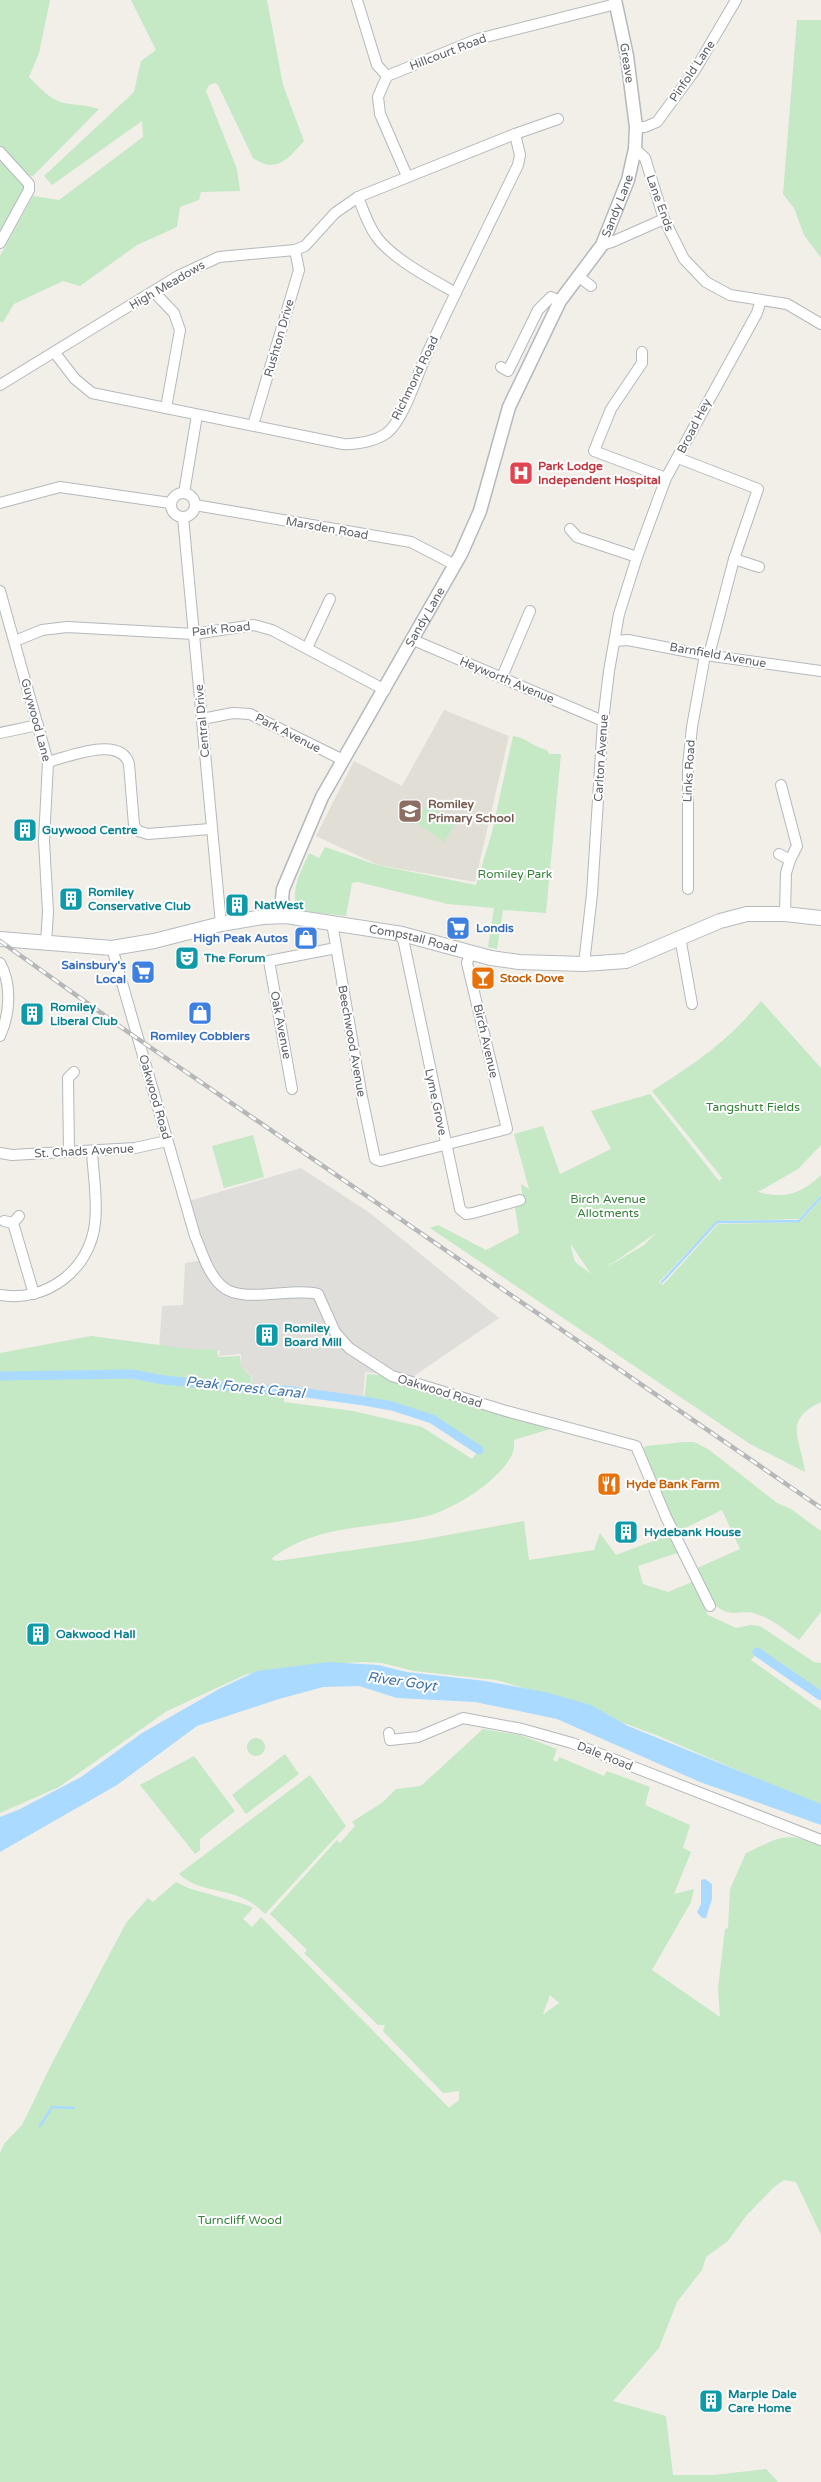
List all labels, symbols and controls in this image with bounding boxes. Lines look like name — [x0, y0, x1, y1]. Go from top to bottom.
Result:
street label: Hillcourt Road — [408, 31, 488, 73]
street label: Pinfold Lane — [666, 37, 718, 104]
street label: Greave — [617, 42, 637, 84]
street label: Sandy Lane — [599, 173, 636, 239]
street label: Lane Ends — [643, 173, 677, 233]
street label: High Meadows — [127, 258, 207, 312]
street label: Rushton Drive — [261, 297, 297, 379]
street label: Richmond Road — [389, 334, 441, 422]
street label: Broad Hey — [674, 396, 714, 456]
place label: Park Lodge Independent Hospital — [538, 459, 661, 488]
hospital icon: Park Lodge Independent Hospital — [508, 460, 534, 486]
street label: Marsden Road — [285, 514, 369, 542]
street label: Sandy Lane — [402, 584, 448, 649]
street label: Park Road — [191, 619, 251, 639]
street label: Barnfield Avenue — [669, 640, 768, 670]
street label: Heyworth Avenue — [458, 654, 557, 706]
street label: Guywood Lane — [18, 677, 54, 763]
street label: Central Drive — [192, 683, 212, 758]
street label: Park Avenue — [253, 710, 323, 756]
street label: Carlton Avenue — [591, 713, 611, 802]
street label: Links Road — [680, 739, 698, 803]
place label: Romiley Primary School — [428, 797, 514, 826]
school or university icon: Romiley Primary School — [397, 798, 423, 824]
building icon: Guywood Centre — [12, 817, 38, 843]
place label: Guywood Centre — [42, 823, 138, 838]
park label: Romiley Park — [478, 867, 553, 881]
place label: Romiley Conservative Club — [88, 885, 191, 913]
building icon: Romiley Conservative Club — [58, 886, 84, 912]
building icon: NatWest — [224, 892, 250, 918]
place label: NatWest — [254, 898, 304, 912]
supermarket icon: Londis — [445, 915, 471, 941]
place label: Londis — [476, 921, 514, 935]
street label: Compstall Road — [368, 922, 459, 956]
shop icon: High Peak Autos — [293, 925, 319, 951]
place label: High Peak Autos — [193, 931, 288, 946]
theatre icon: The Forum — [174, 945, 200, 971]
place label: The Forum — [203, 951, 266, 965]
place label: Sainsbury's Local — [61, 958, 126, 986]
supermarket icon: Sainsbury's Local — [130, 959, 156, 985]
bar icon: Stock Dove — [470, 965, 496, 991]
place label: Stock Dove — [500, 971, 564, 985]
street label: Beechwood Avenue — [335, 984, 369, 1098]
street label: Oak Avenue — [268, 990, 294, 1060]
place label: Romiley Liberal Club — [50, 1000, 118, 1028]
shop icon: Romiley Cobblers — [187, 1000, 213, 1026]
building icon: Romiley Liberal Club — [19, 1001, 45, 1027]
street label: Birch Avenue — [471, 1003, 501, 1080]
place label: Romiley Cobblers — [150, 1029, 250, 1044]
street label: Oakwood Road — [136, 1053, 174, 1141]
street label: Lyme Grove — [422, 1067, 450, 1137]
park label: Tangshutt Fields — [706, 1100, 800, 1114]
street label: St. Chads Avenue — [34, 1141, 134, 1161]
park label: Birch Avenue Allotments — [570, 1192, 646, 1220]
place label: Romiley Board Mill — [284, 1321, 342, 1349]
building icon: Romiley Board Mill — [254, 1322, 280, 1348]
street label: Oakwood Road — [396, 1371, 484, 1411]
water label: Peak Forest Canal — [185, 1373, 306, 1402]
restaurant icon: Hyde Bank Farm — [596, 1471, 622, 1497]
place label: Hyde Bank Farm — [626, 1477, 720, 1492]
building icon: Hydebank House — [613, 1519, 639, 1545]
place label: Hydebank House — [644, 1525, 741, 1540]
building icon: Oakwood Hall — [25, 1621, 51, 1647]
place label: Oakwood Hall — [56, 1627, 135, 1641]
water label: River Goyt — [366, 1668, 439, 1695]
street label: Dale Road — [575, 1739, 635, 1773]
park label: Turncliff Wood — [198, 2213, 282, 2227]
place label: Marple Dale Care Home — [728, 2387, 797, 2415]
building icon: Marple Dale Care Home — [698, 2388, 724, 2414]

